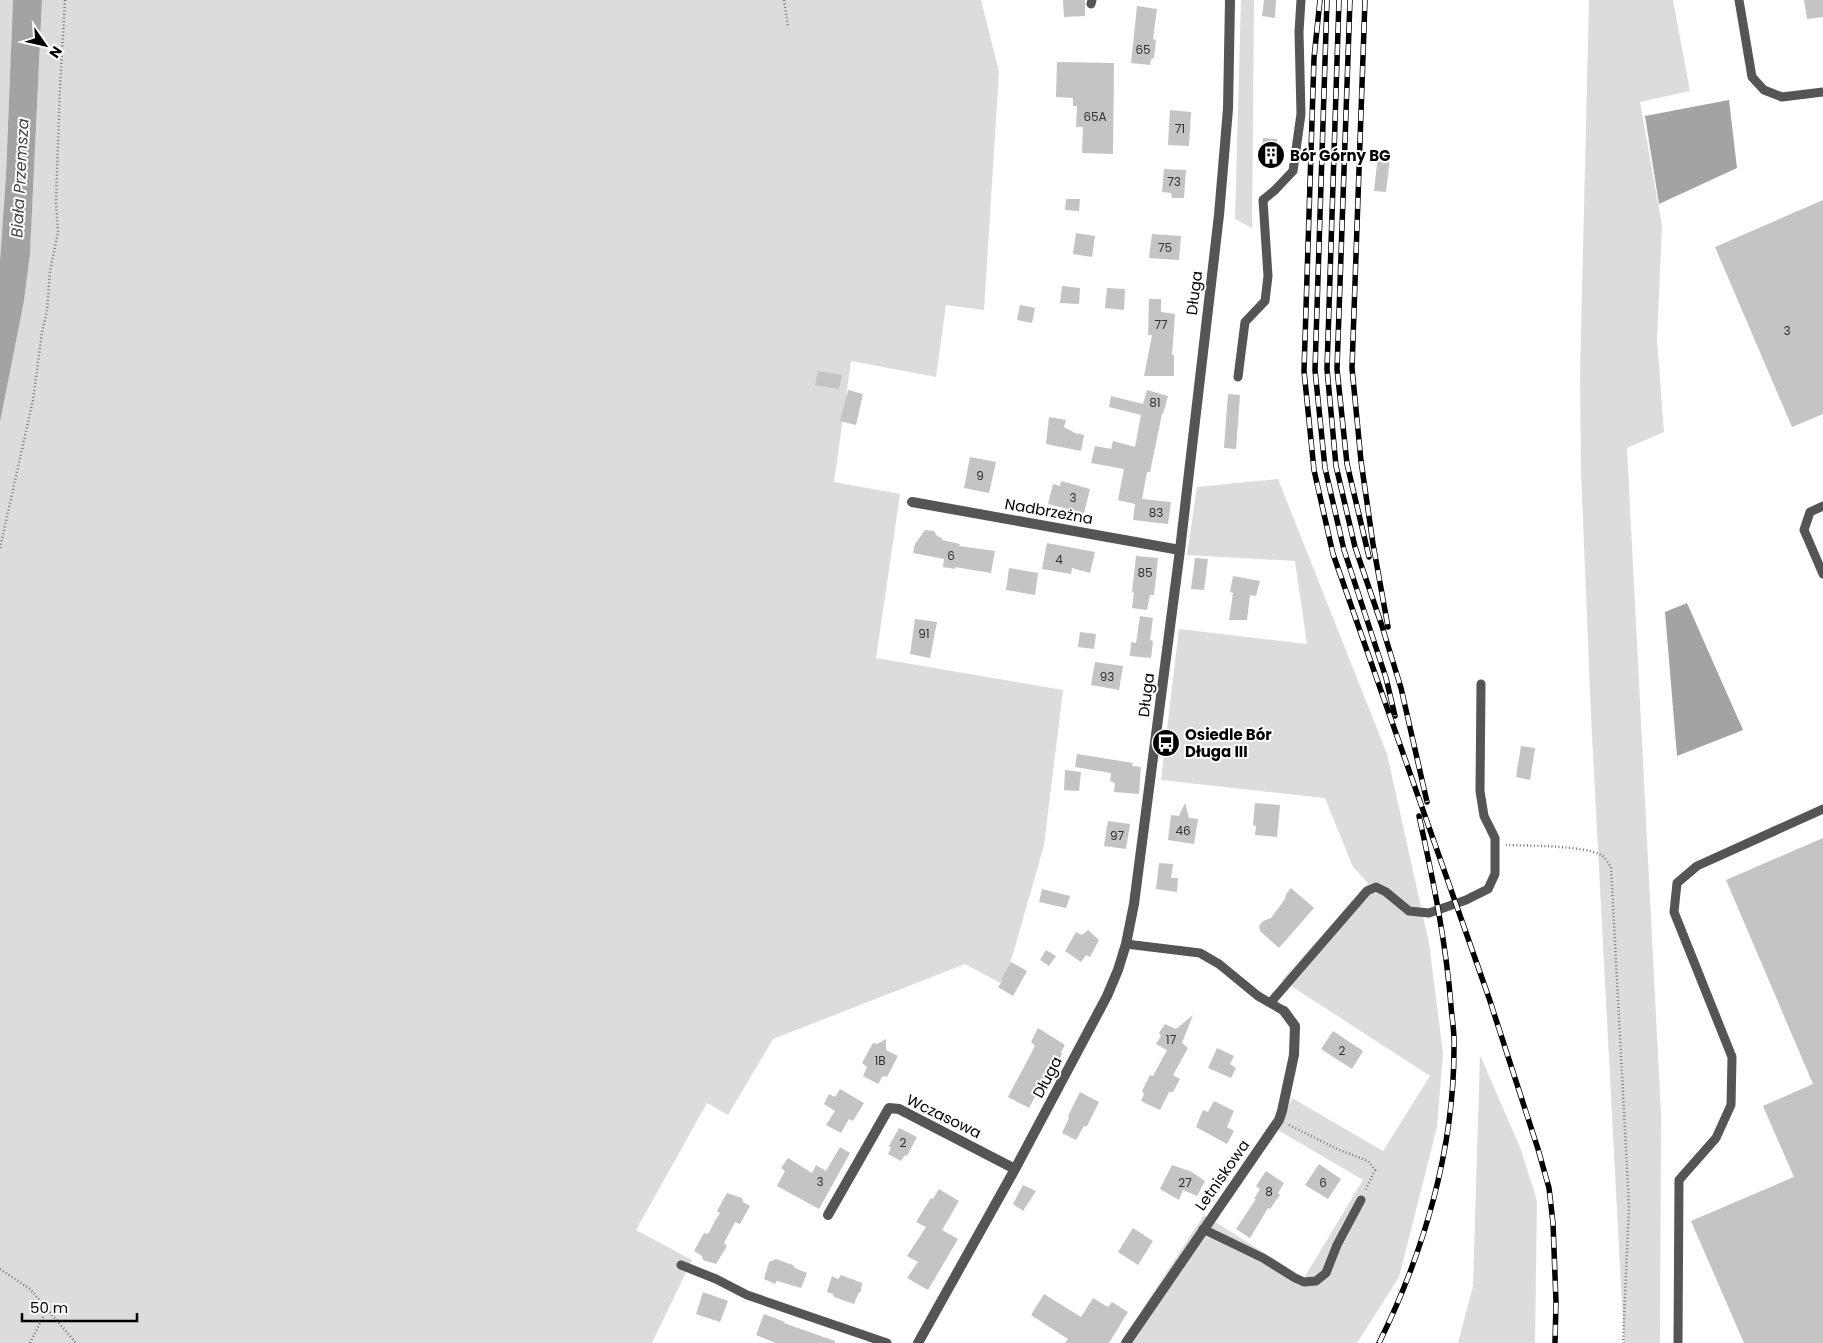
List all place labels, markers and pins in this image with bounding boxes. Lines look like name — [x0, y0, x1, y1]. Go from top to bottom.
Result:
building icon: Bór Górny BG — [1256, 140, 1286, 170]
place label: Bór Górny BG — [1290, 145, 1391, 166]
place label: Osiedle Bór Długa III — [1185, 724, 1272, 762]
bus stop icon: Osiedle Bór Długa III — [1151, 728, 1181, 758]

